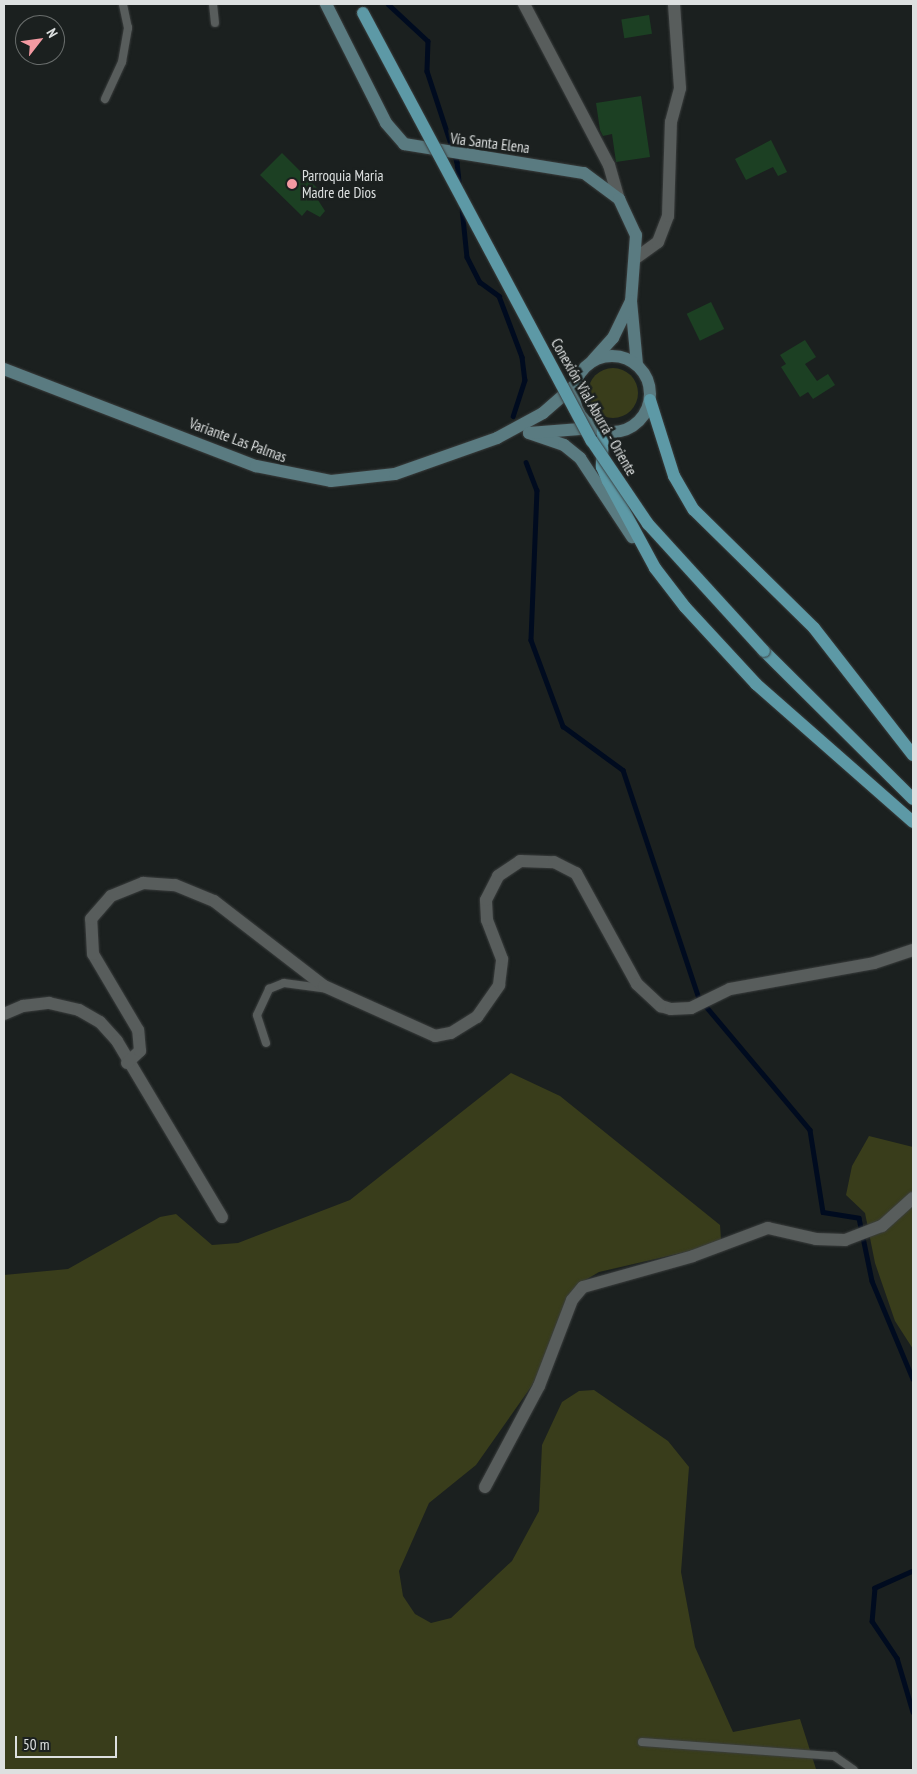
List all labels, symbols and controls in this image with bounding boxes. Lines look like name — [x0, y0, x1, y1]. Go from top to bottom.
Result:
north arrow — [15, 15, 65, 65]
text: N — [42, 25, 62, 41]
street label: Vía Santa Elena — [449, 129, 531, 157]
place label: Parroquia Maria Madre de Dios — [302, 166, 383, 201]
marker: Parroquia Maria Madre de Dios — [286, 178, 298, 190]
street label: Conexión Vial Aburrá - Oriente — [547, 334, 641, 480]
street label: Variante Las Palmas — [187, 414, 289, 466]
scale bar — [18, 1726, 120, 1758]
text: 50 m — [23, 1735, 49, 1754]

